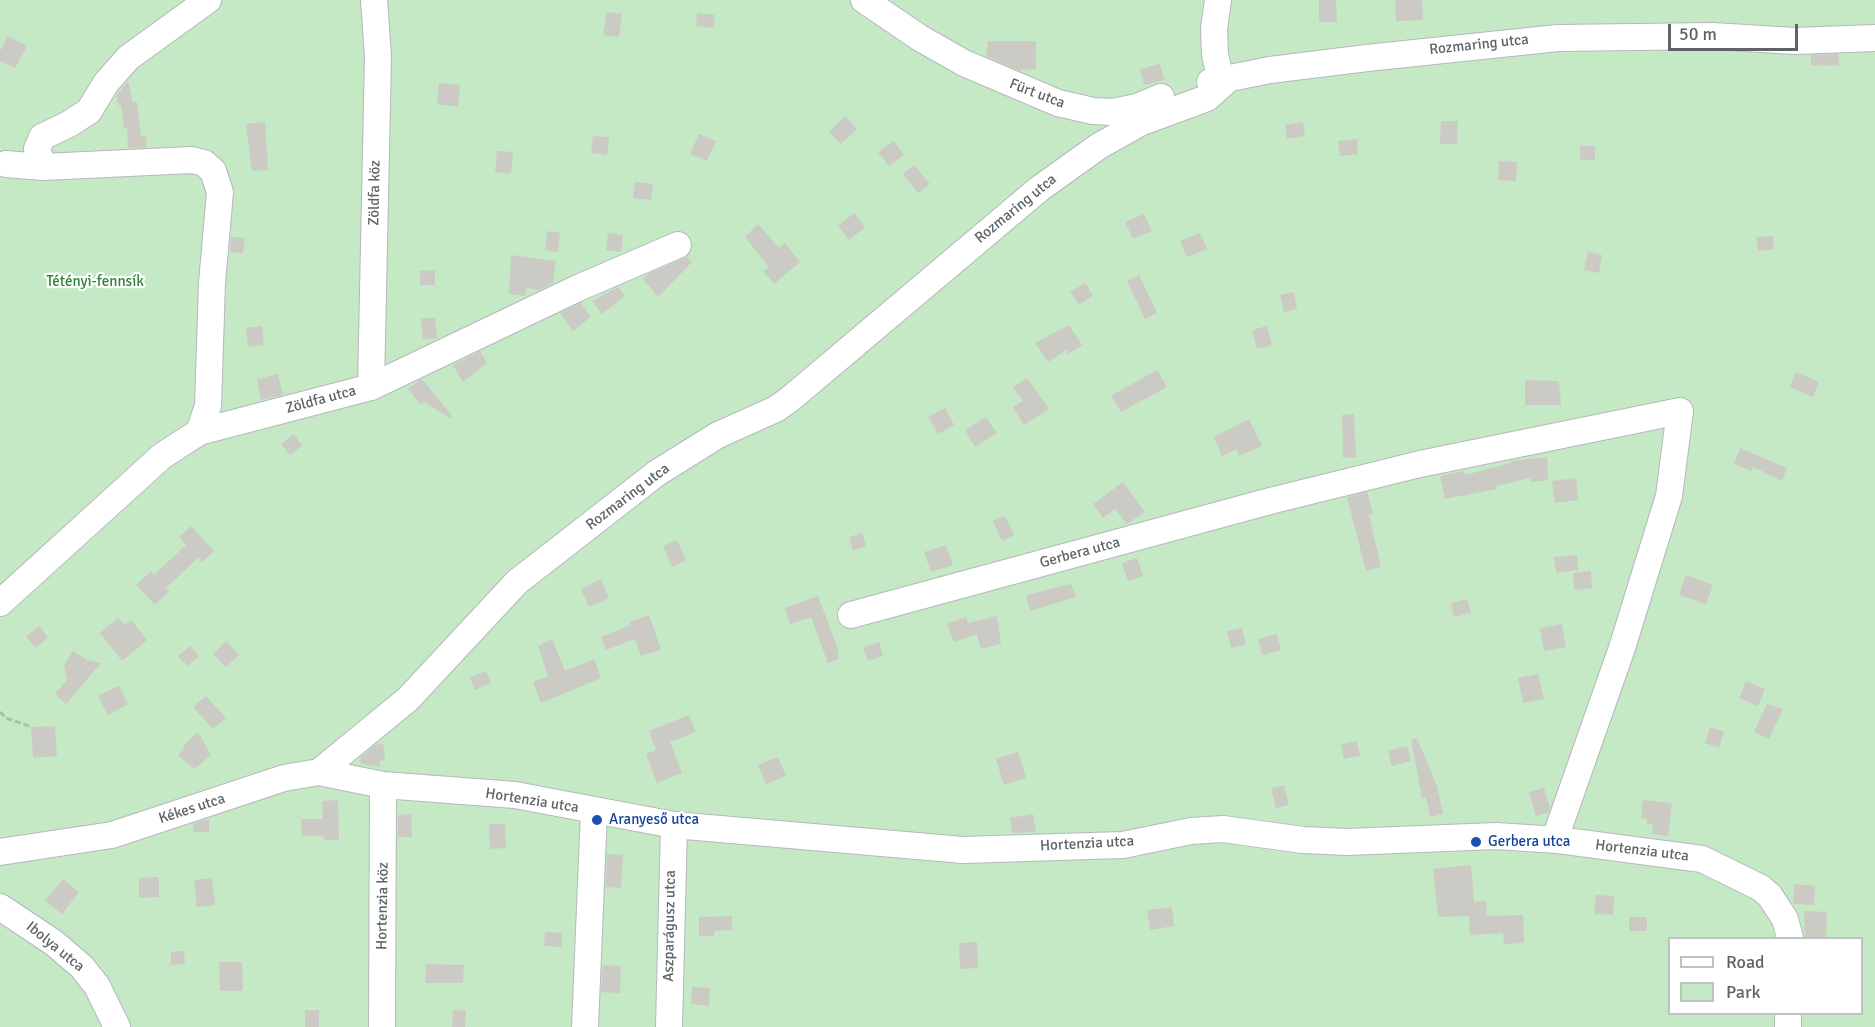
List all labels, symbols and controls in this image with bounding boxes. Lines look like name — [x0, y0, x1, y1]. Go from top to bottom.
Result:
scale bar — [1671, 12, 1802, 50]
text: 50 m — [1679, 23, 1717, 45]
street label: Rozmaring utca — [1428, 31, 1530, 59]
street label: Fürt utca — [1007, 75, 1067, 113]
street label: Zöldfa köz — [365, 160, 385, 226]
street label: Rozmaring utca — [972, 171, 1060, 247]
park label: Tétényi-fennsík — [46, 273, 144, 291]
street label: Zöldfa utca — [284, 382, 358, 418]
street label: Rozmaring utca — [583, 460, 673, 534]
street label: Gerbera utca — [1038, 534, 1122, 572]
street label: Hortenzia utca — [484, 785, 580, 817]
street label: Kékes utca — [157, 790, 227, 828]
place label: Aranyeső utca — [609, 811, 699, 829]
marker: Aranyeső utca — [590, 813, 604, 827]
street label: Hortenzia utca — [1039, 833, 1135, 855]
place label: Gerbera utca — [1488, 833, 1570, 851]
marker: Gerbera utca — [1469, 835, 1483, 849]
street label: Hortenzia utca — [1594, 836, 1690, 866]
street label: Hortenzia köz — [373, 862, 393, 950]
street label: Aszparágusz utca — [660, 870, 680, 982]
street label: Ibolya utca — [22, 918, 88, 976]
legend — [1668, 937, 1863, 1015]
text: Road — [1726, 951, 1765, 973]
text: Park — [1726, 981, 1761, 1003]

